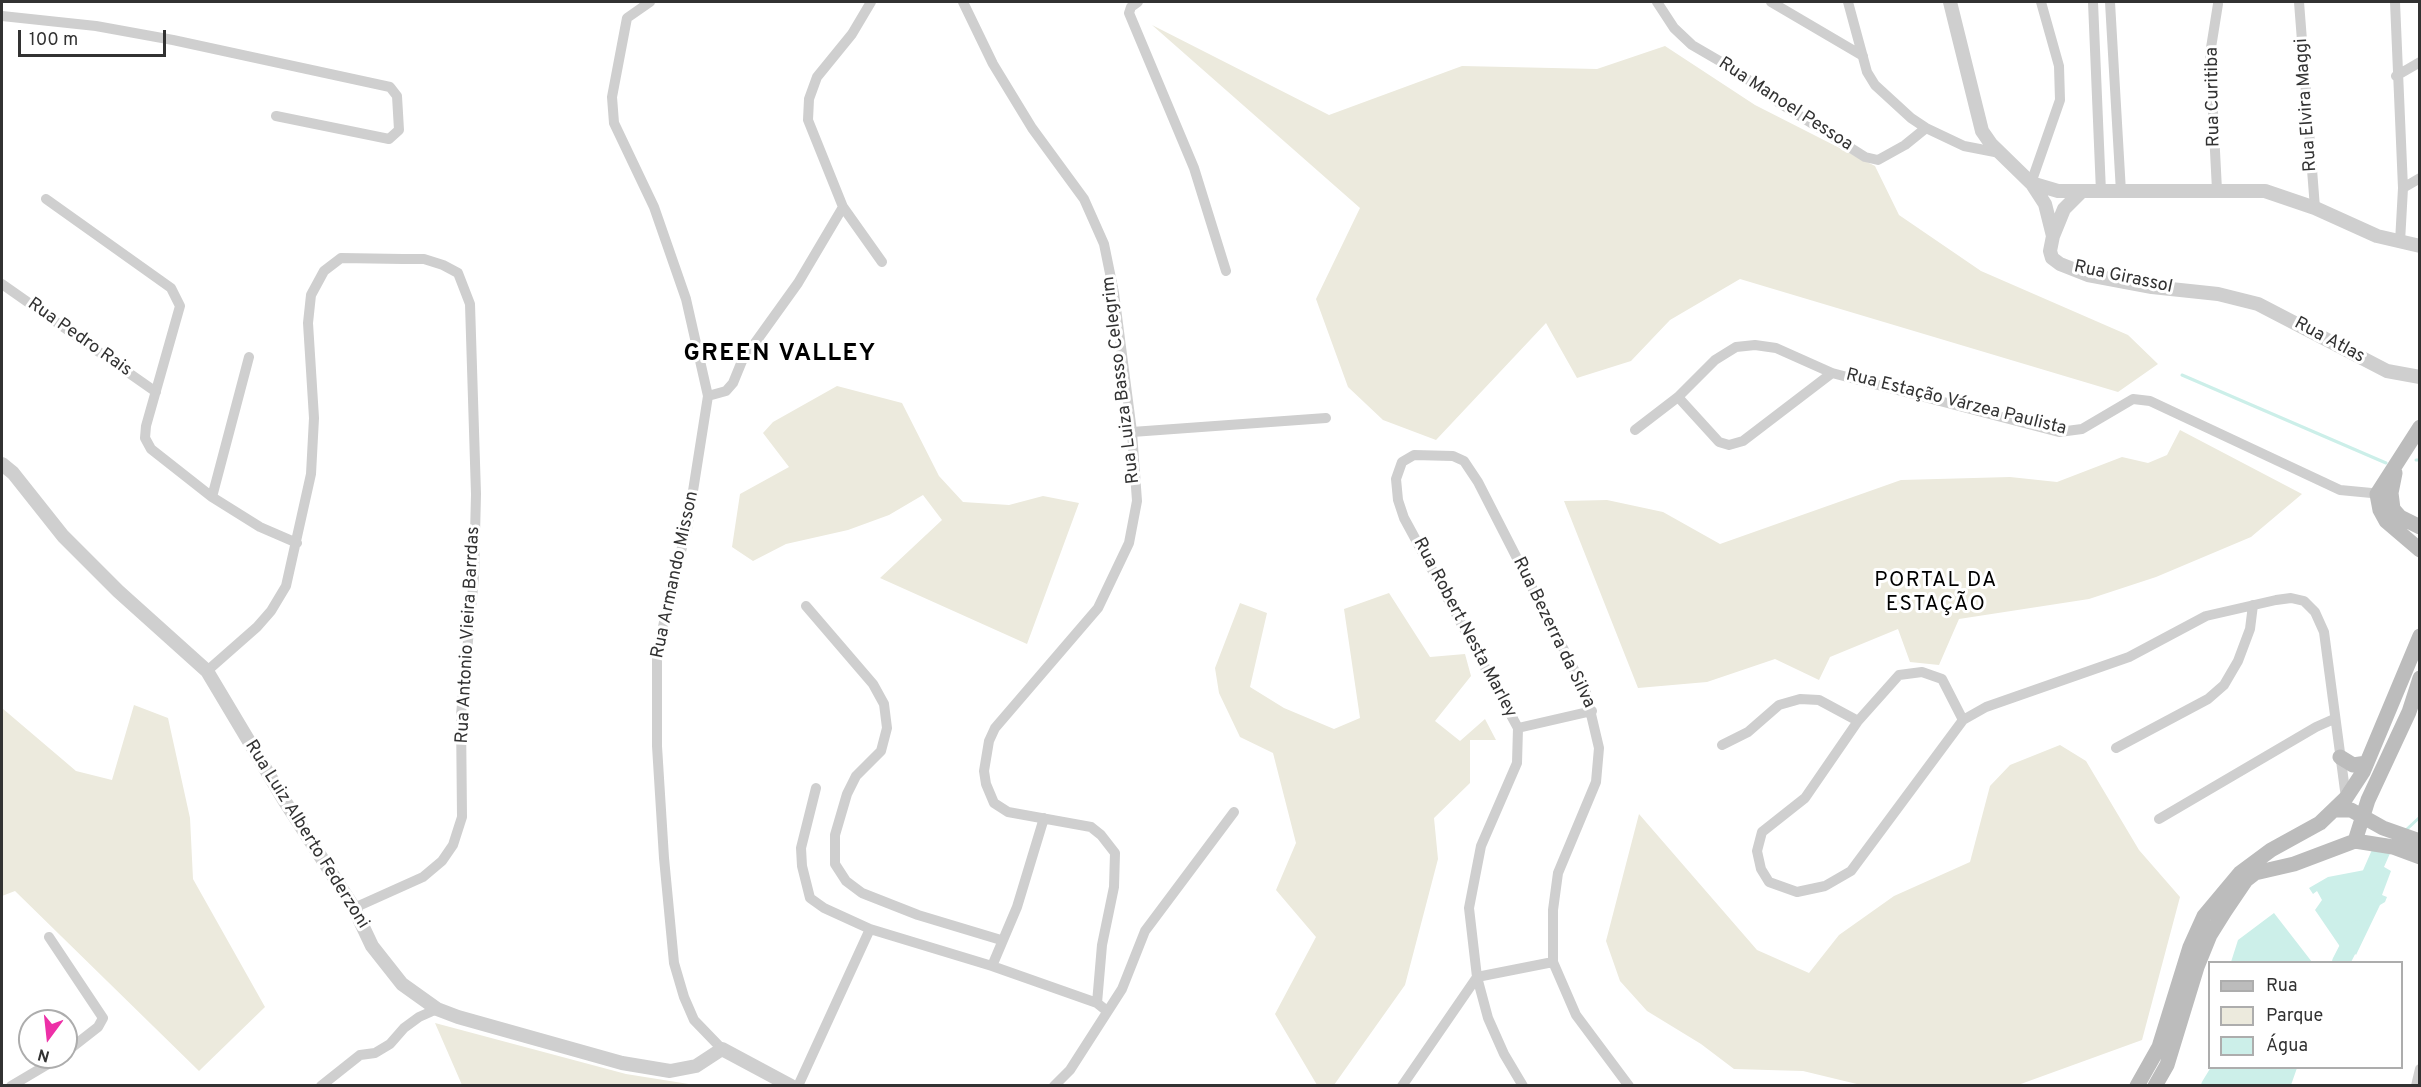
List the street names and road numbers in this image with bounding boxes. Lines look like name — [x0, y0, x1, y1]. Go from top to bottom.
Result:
street label: Rua Elvira Maggi — [2292, 38, 2322, 172]
street label: Rua Curitiba — [2202, 47, 2226, 147]
street label: Rua Manoel Pessoa — [1714, 53, 1856, 157]
street label: Rua Girassol — [2072, 257, 2174, 299]
street label: Rua Luiza Basso Celegrim — [1099, 275, 1145, 485]
street label: Rua Pedro Rais — [23, 294, 135, 382]
street label: Rua Atlas — [2290, 313, 2368, 369]
street label: Rua Estação Várzea Paulista — [1844, 365, 2068, 441]
street label: Rua Armando Misson — [648, 489, 704, 661]
street label: Rua Antonio Vieira Barrdas — [453, 526, 485, 744]
street label: Rua Robert Nesta Marley — [1407, 534, 1521, 722]
street label: Rua Bezerra da Silva — [1507, 554, 1599, 712]
street label: Rua Luiz Alberto Federzoni — [239, 737, 373, 933]

